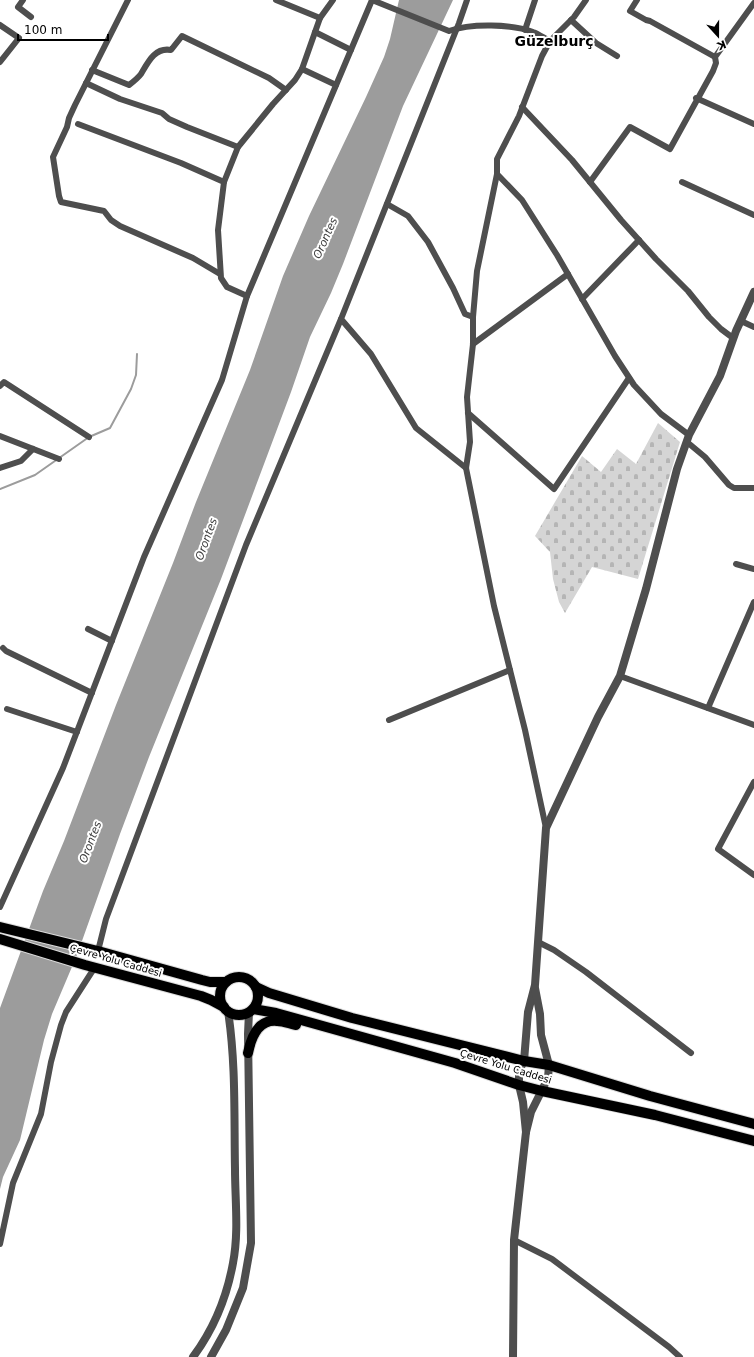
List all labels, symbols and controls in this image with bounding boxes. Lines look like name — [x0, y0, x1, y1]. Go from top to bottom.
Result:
scale bar — [18, 16, 108, 42]
north arrow — [698, 16, 738, 56]
text: 100 m — [24, 23, 62, 37]
district label: Güzelburç — [514, 33, 594, 49]
text: K — [715, 37, 728, 53]
water label: Orontes — [311, 215, 340, 261]
water label: Orontes — [193, 516, 220, 562]
water label: Orontes — [77, 819, 104, 865]
street label: Çevre Yolu Caddesi — [68, 942, 163, 979]
street label: Çevre Yolu Caddesi — [459, 1047, 553, 1086]

